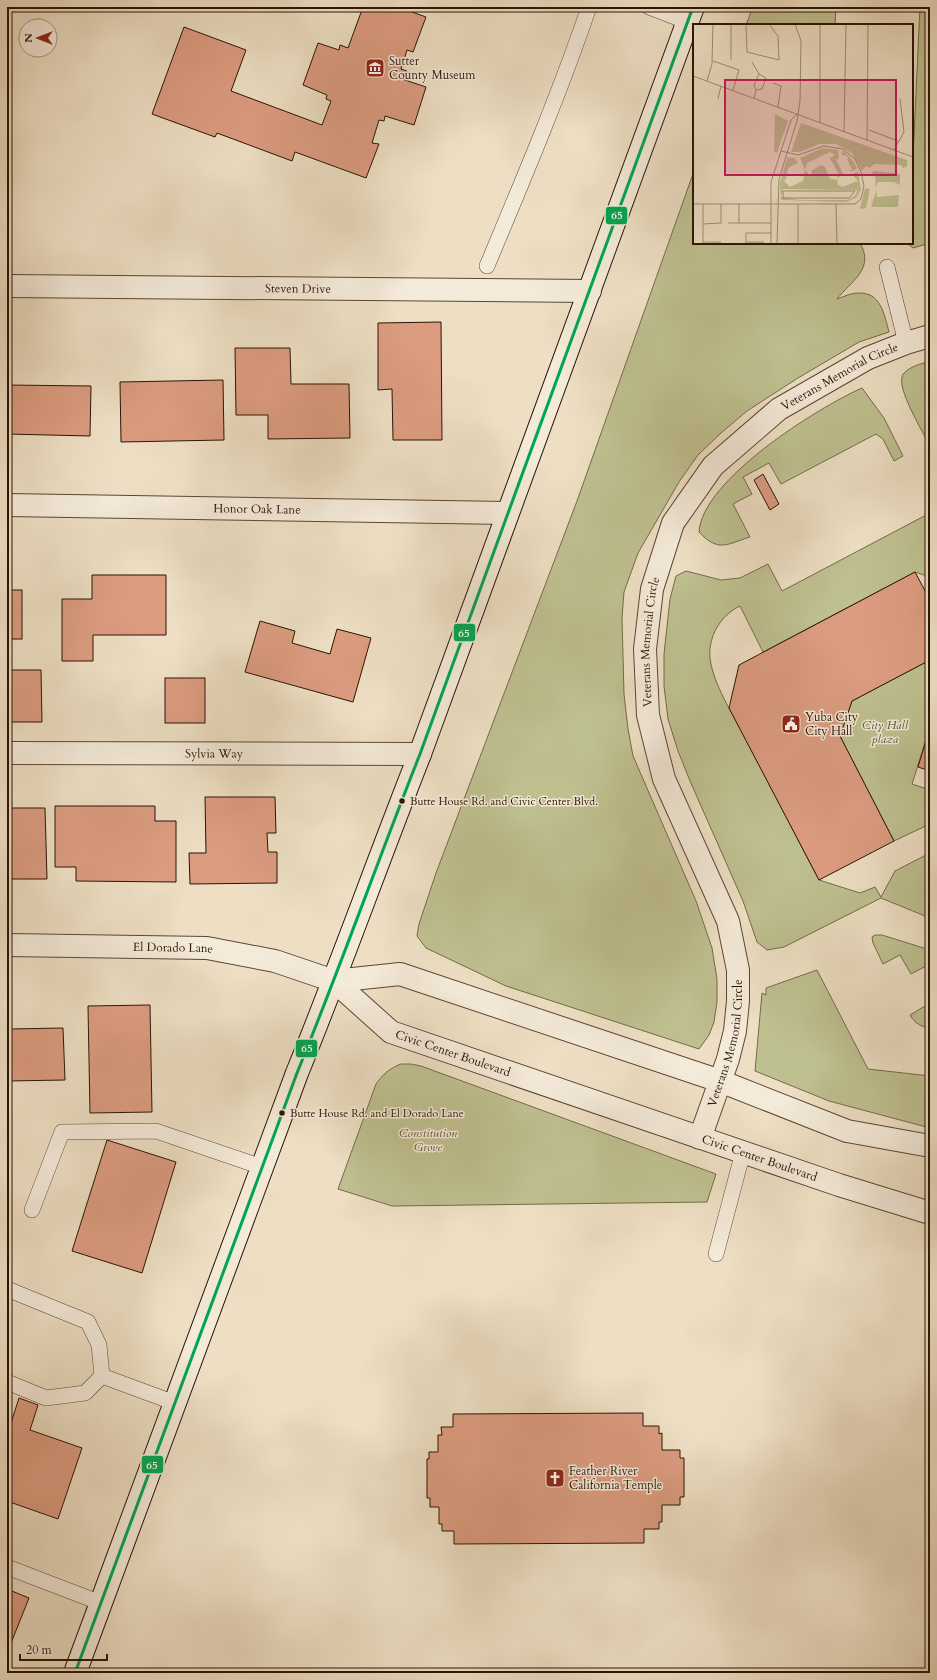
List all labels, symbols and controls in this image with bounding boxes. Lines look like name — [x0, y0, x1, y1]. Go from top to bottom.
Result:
north arrow — [18, 18, 58, 58]
inset map — [693, 24, 913, 244]
text: N — [21, 33, 36, 43]
place label: Sutter County Museum — [389, 53, 476, 83]
museum icon: Sutter County Museum — [364, 57, 386, 79]
line badge: 65 — [605, 206, 628, 225]
text: 65 — [611, 208, 623, 223]
street label: Steven Drive — [265, 280, 331, 297]
street label: Veterans Memorial Circle — [778, 339, 900, 414]
street label: Honor Oak Lane — [213, 500, 301, 518]
street label: Veterans Memorial Circle — [637, 575, 663, 707]
line badge: 65 — [453, 623, 476, 642]
text: 65 — [458, 626, 470, 641]
place label: Yuba City City Hall — [805, 709, 859, 739]
public building icon: Yuba City City Hall — [780, 713, 802, 735]
park label: City Hall plaza — [862, 717, 909, 747]
street label: Sylvia Way — [185, 745, 244, 762]
place label: Butte House Rd. and Civic Center Blvd. — [410, 794, 598, 809]
marker: Butte House Rd. and Civic Center Blvd. — [397, 796, 407, 806]
street label: El Dorado Lane — [133, 939, 215, 957]
street label: Veterans Memorial Circle — [704, 979, 746, 1109]
street label: Civic Center Boulevard — [393, 1026, 513, 1080]
line badge: 65 — [295, 1039, 318, 1058]
text: 65 — [301, 1041, 313, 1056]
place label: Butte House Rd. and El Dorado Lane — [290, 1106, 464, 1121]
marker: Butte House Rd. and El Dorado Lane — [277, 1108, 287, 1118]
park label: Constitution Grove — [399, 1125, 457, 1155]
street label: Civic Center Boulevard — [700, 1131, 820, 1185]
line badge: 65 — [141, 1455, 164, 1474]
text: 65 — [146, 1458, 158, 1473]
place label: Feather River California Temple — [569, 1463, 662, 1493]
church icon: Feather River California Temple — [544, 1467, 566, 1489]
scale bar — [20, 1636, 107, 1662]
text: 20 m — [26, 1642, 53, 1658]

